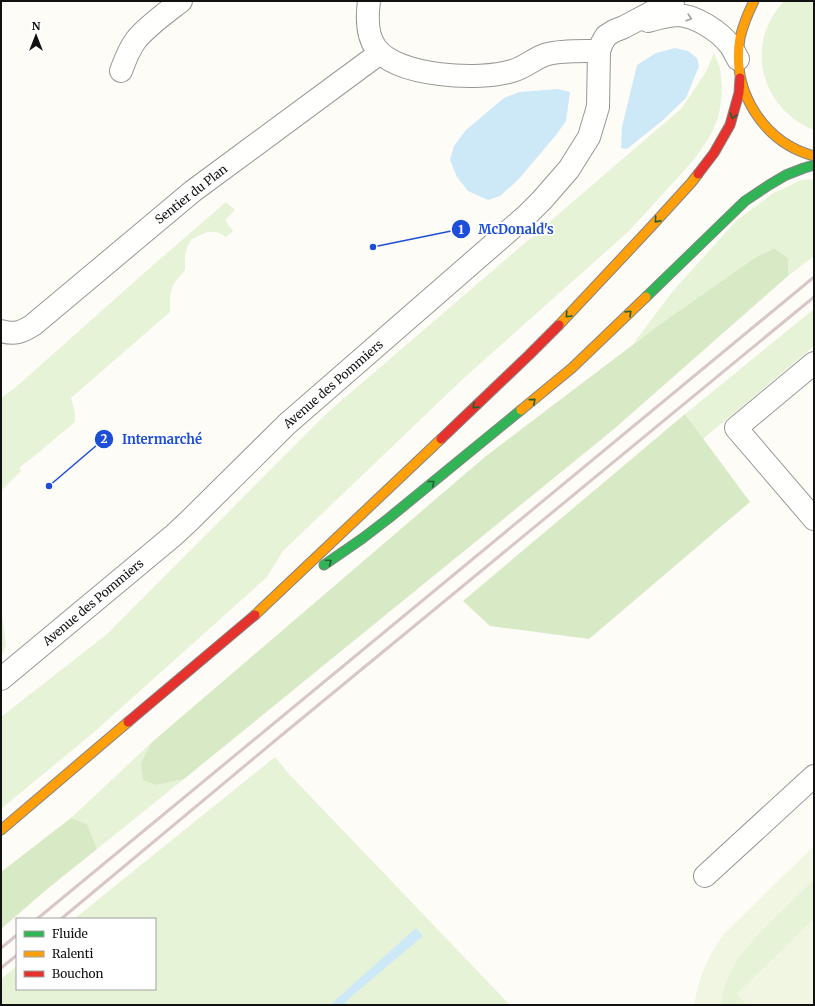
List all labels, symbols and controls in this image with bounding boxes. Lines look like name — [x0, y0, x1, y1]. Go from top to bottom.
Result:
one-way arrow — [686, 13, 693, 22]
north arrow — [16, 16, 56, 56]
text: N — [32, 19, 41, 33]
one-way arrow — [729, 112, 738, 119]
street label: Sentier du Plan — [152, 161, 230, 227]
one-way arrow — [654, 215, 662, 223]
callout: McDonald's — [451, 217, 562, 242]
text: McDonald's — [478, 221, 554, 238]
text: 1 — [458, 222, 464, 237]
one-way arrow — [565, 310, 573, 318]
one-way arrow — [624, 310, 632, 317]
street label: Avenue des Pommiers — [279, 337, 386, 432]
one-way arrow — [528, 398, 536, 405]
one-way arrow — [473, 401, 480, 408]
callout: Intermarché — [94, 427, 210, 452]
text: 2 — [100, 431, 108, 446]
text: Intermarché — [122, 431, 202, 448]
one-way arrow — [428, 480, 435, 487]
street label: Avenue des Pommiers — [39, 555, 147, 649]
one-way arrow — [325, 559, 332, 567]
legend — [16, 918, 156, 990]
text: Fluide — [52, 926, 88, 941]
text: Ralenti — [52, 946, 93, 961]
text: Bouchon — [52, 966, 104, 981]

